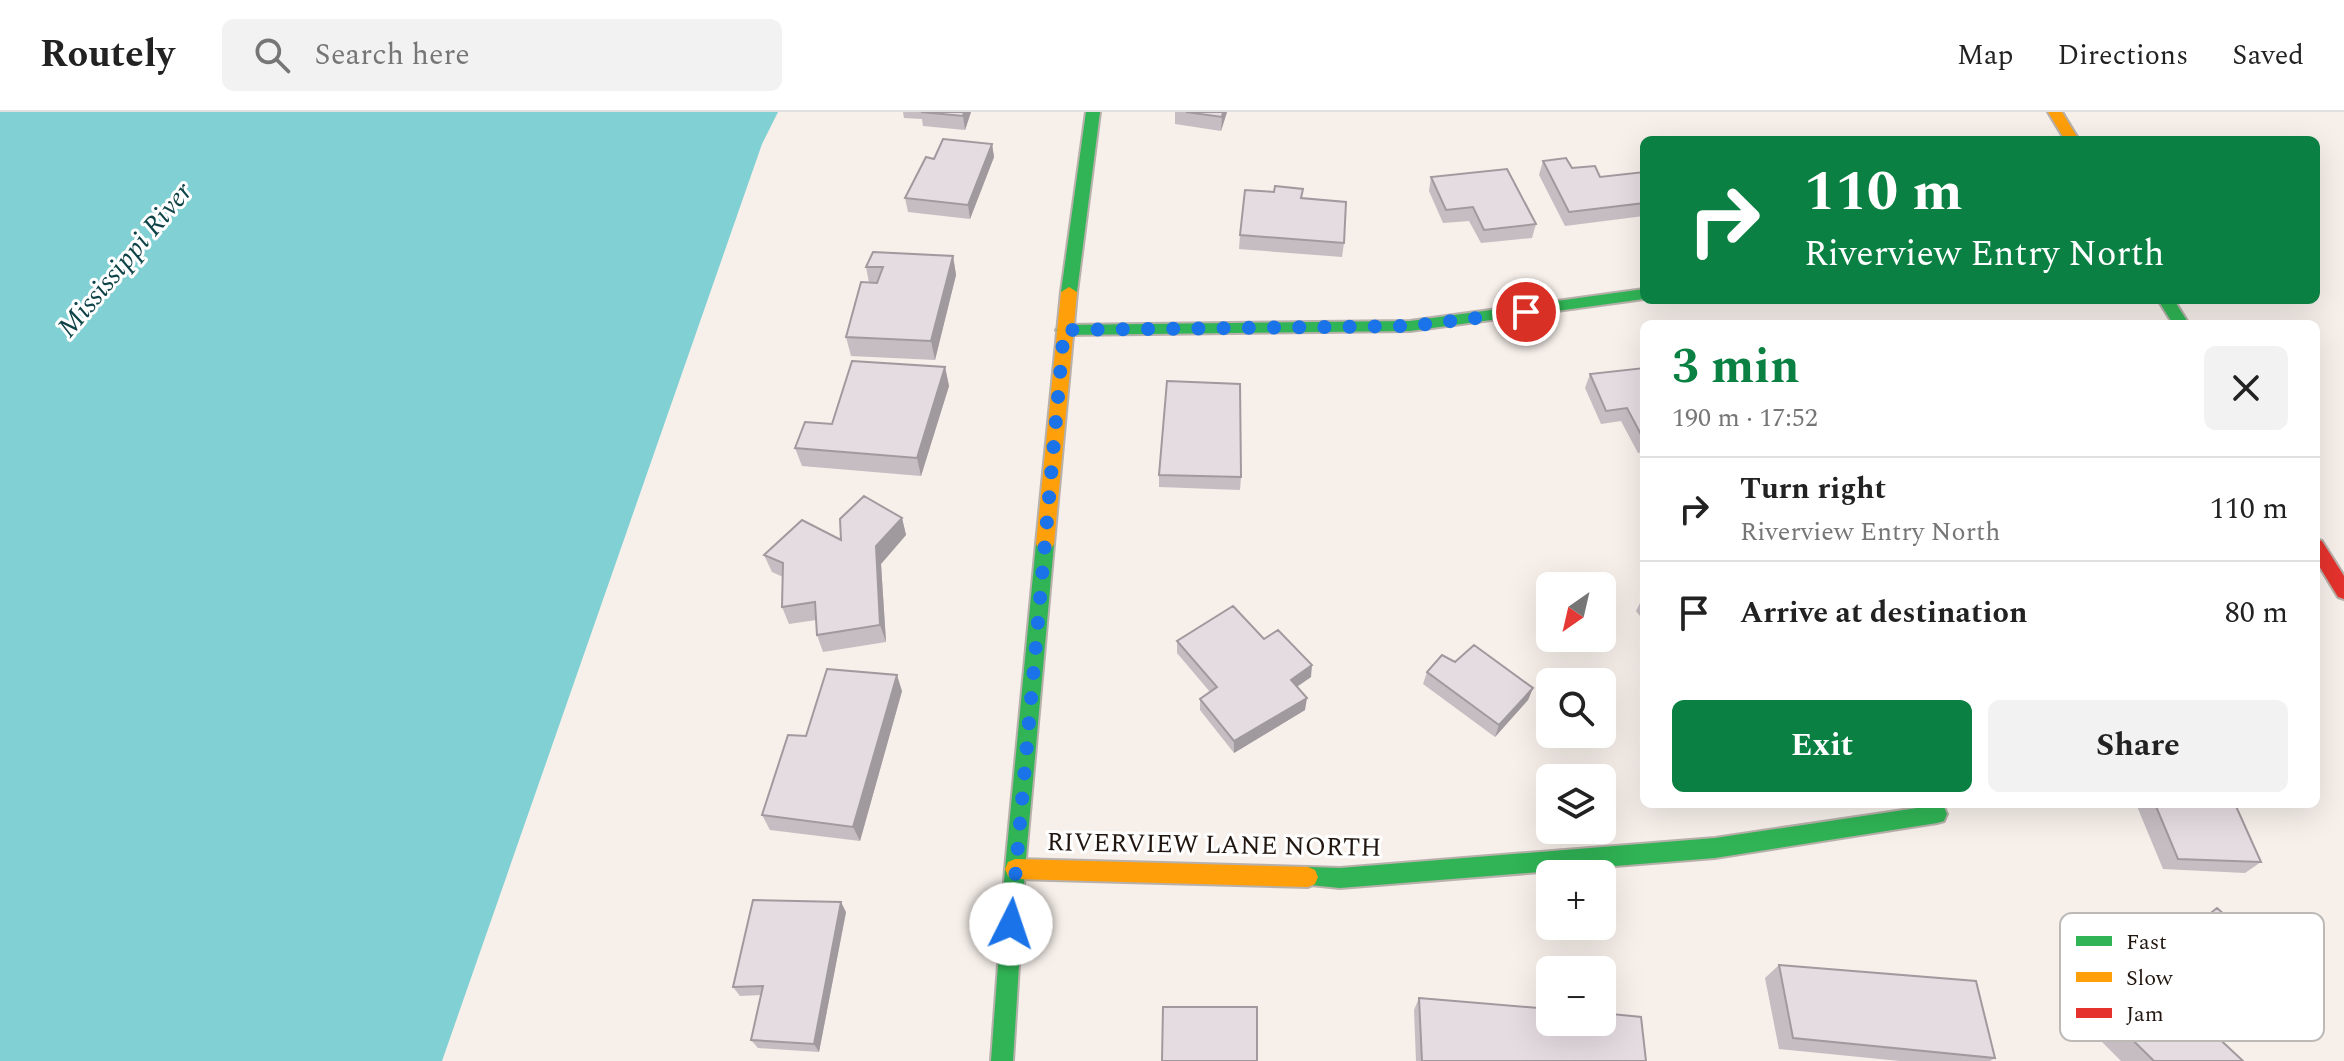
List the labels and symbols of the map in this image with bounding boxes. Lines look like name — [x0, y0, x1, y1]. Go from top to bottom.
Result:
water label: Mississippi River — [47, 172, 203, 347]
pin — [1492, 278, 1560, 346]
north arrow — [1536, 572, 1616, 652]
street label: RIVERVIEW LANE NORTH — [1046, 822, 1382, 868]
position arrow — [969, 882, 1053, 966]
legend — [2060, 913, 2324, 1041]
text: Fast — [2126, 926, 2167, 959]
text: Slow — [2126, 962, 2174, 995]
text: Jam — [2126, 998, 2164, 1031]

